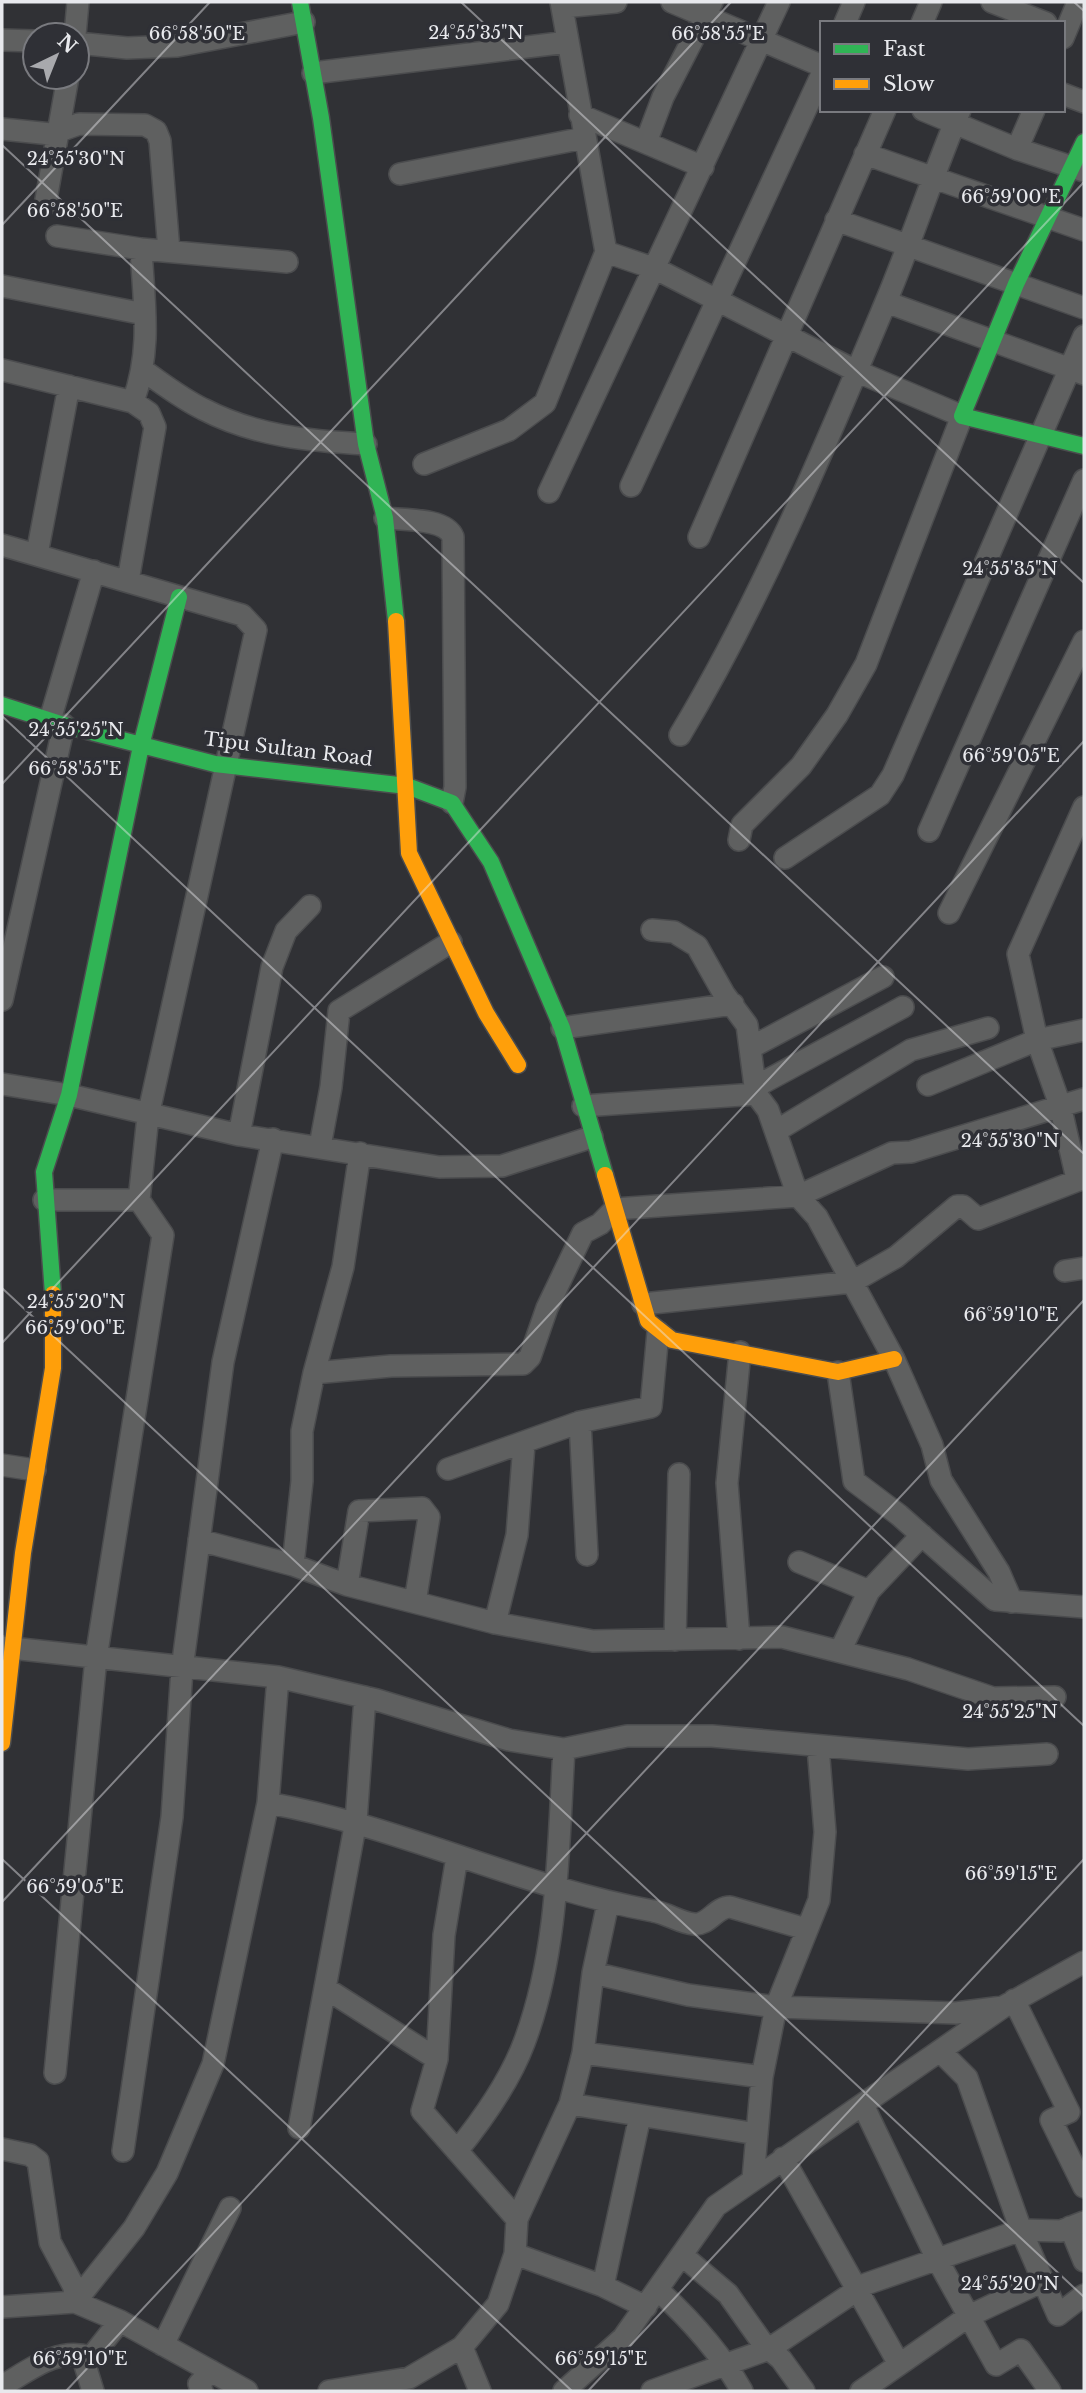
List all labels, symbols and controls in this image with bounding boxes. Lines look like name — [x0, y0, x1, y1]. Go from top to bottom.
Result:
north arrow — [21, 21, 91, 91]
legend — [820, 21, 1065, 112]
text: 24°55'35"N — [428, 22, 524, 44]
text: 66°58'50"E — [149, 23, 245, 45]
text: 66°58'55"E — [671, 23, 765, 45]
text: N — [53, 29, 82, 59]
text: Fast — [883, 36, 925, 62]
text: Slow — [883, 71, 935, 97]
text: 24°55'30"N — [27, 148, 125, 170]
text: 66°59'00"E — [961, 186, 1061, 208]
text: 66°58'50"E — [27, 200, 123, 222]
text: 24°55'35"N — [962, 558, 1058, 580]
text: 24°55'25"N — [28, 719, 124, 741]
street label: Tipu Sultan Road — [202, 727, 374, 771]
text: 66°59'05"E — [962, 745, 1060, 767]
text: 66°58'55"E — [28, 758, 122, 780]
text: 24°55'30"N — [961, 1130, 1059, 1152]
text: 24°55'20"N — [27, 1291, 125, 1313]
text: 66°59'10"E — [963, 1304, 1059, 1326]
text: 66°59'00"E — [25, 1317, 125, 1339]
text: 24°55'25"N — [962, 1701, 1058, 1723]
text: 66°59'15"E — [965, 1863, 1057, 1885]
text: 66°59'05"E — [26, 1876, 124, 1898]
text: 24°55'20"N — [961, 2273, 1059, 2295]
text: 66°59'10"E — [32, 2348, 128, 2370]
text: 66°59'15"E — [555, 2348, 647, 2370]

